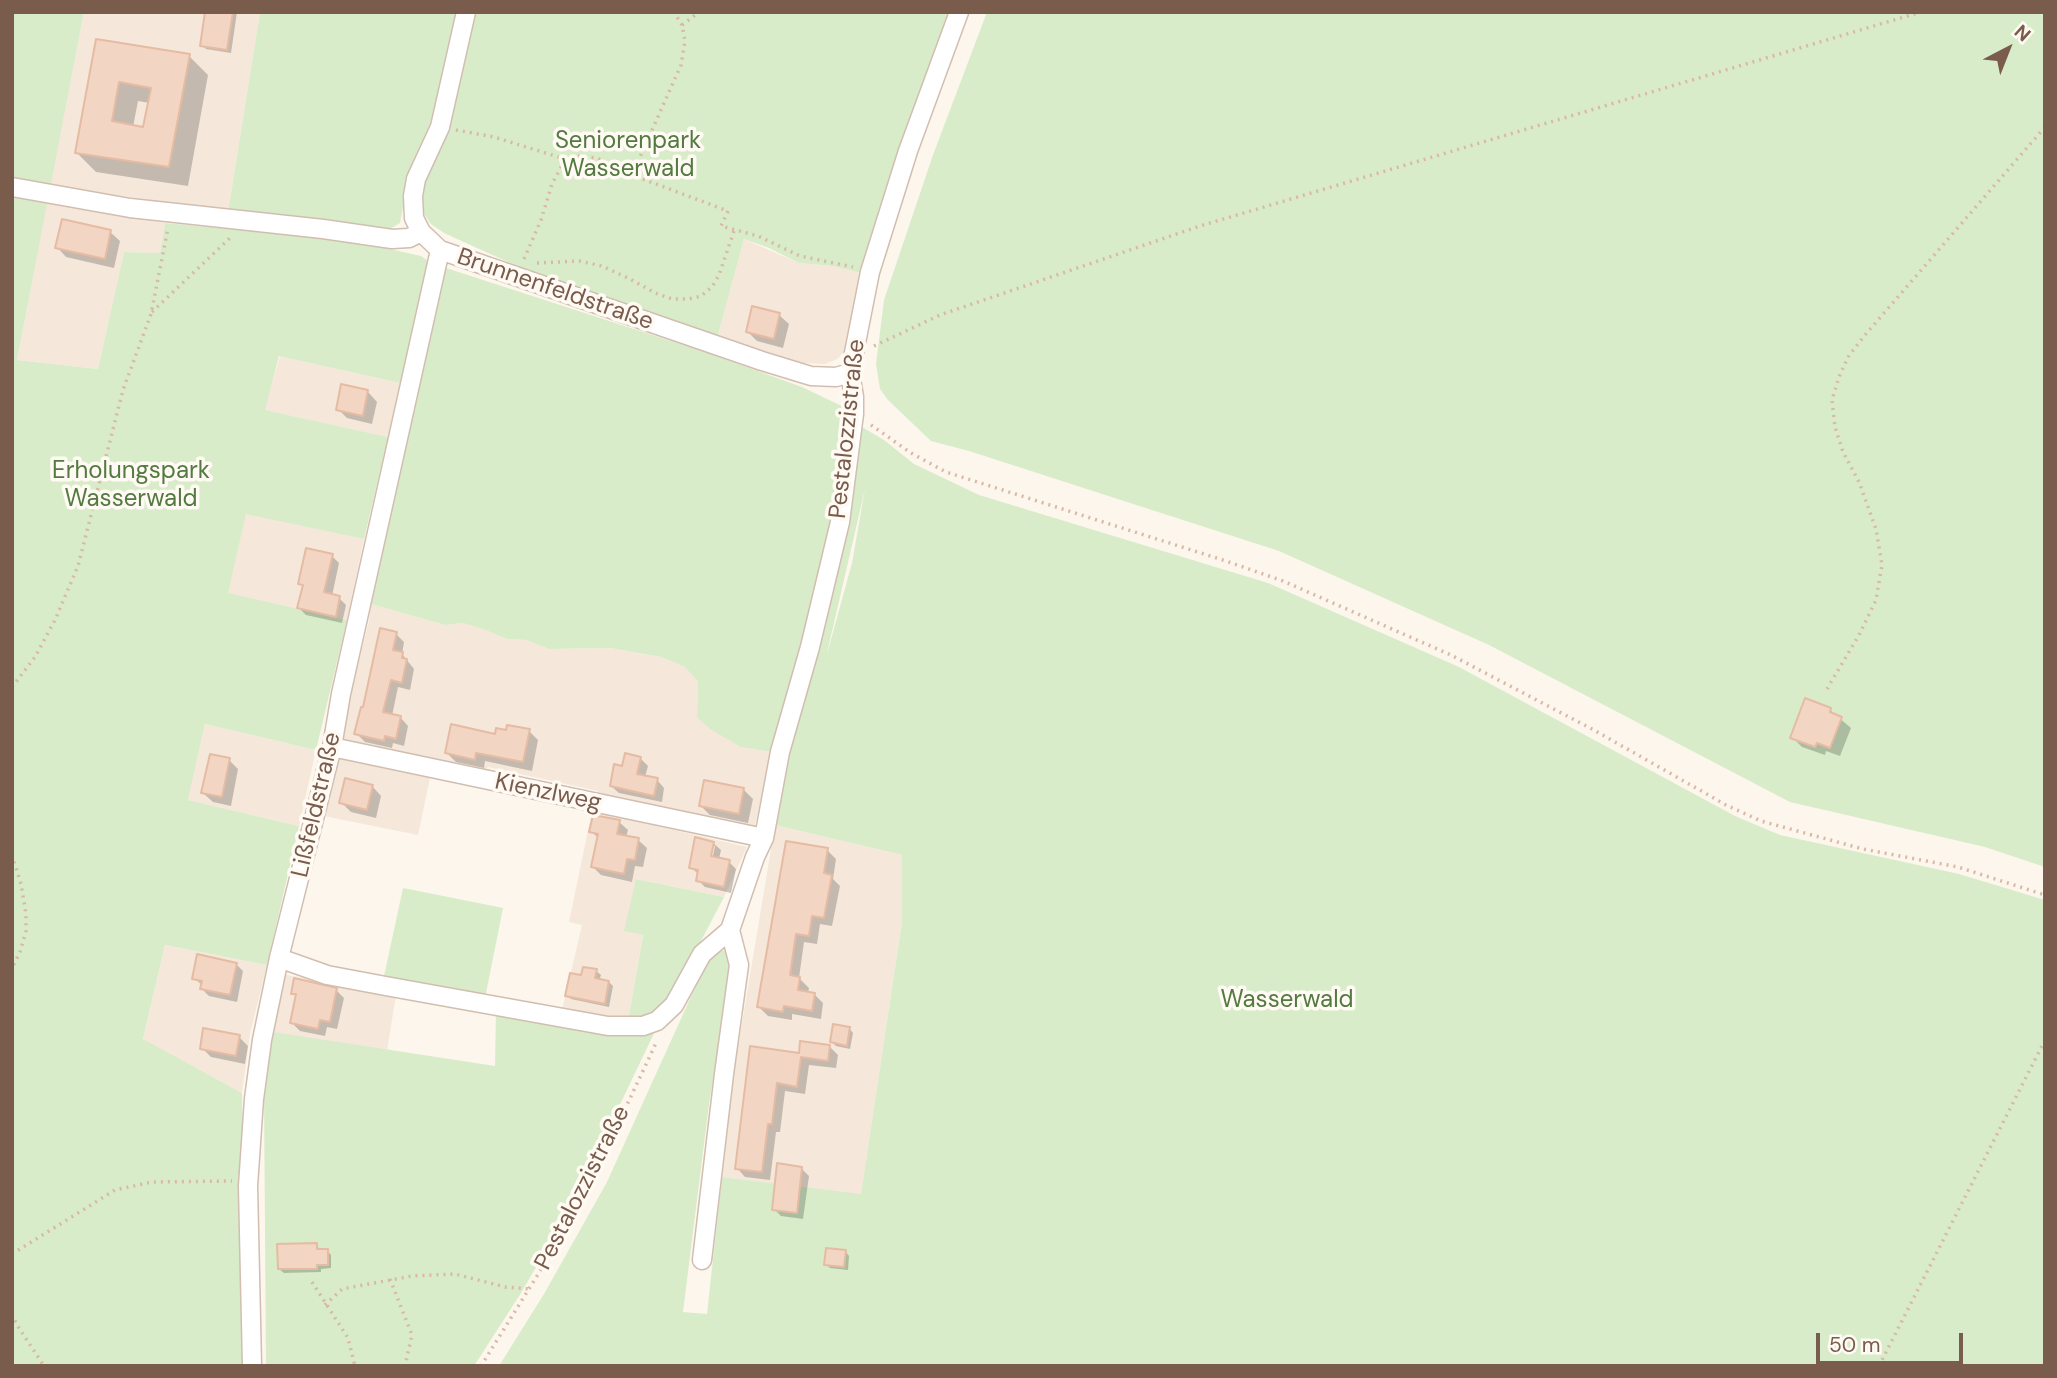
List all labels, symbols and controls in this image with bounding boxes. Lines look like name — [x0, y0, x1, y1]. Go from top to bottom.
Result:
north arrow — [1973, 14, 2043, 84]
text: N — [2009, 19, 2036, 47]
park label: Seniorenpark Wasserwald — [555, 128, 701, 184]
street label: Brunnenfeldstraße — [453, 243, 657, 337]
street label: Pestalozzistraße — [824, 338, 872, 520]
park label: Erholungspark Wasserwald — [52, 458, 210, 514]
street label: Lißfeldstraße — [286, 730, 348, 880]
street label: Kienzlweg — [492, 768, 604, 818]
park label: Wasserwald — [1220, 987, 1354, 1015]
street label: Pestalozzistraße — [529, 1101, 637, 1275]
scale bar — [1819, 1318, 1966, 1362]
text: 50 m — [1829, 1331, 1880, 1359]

